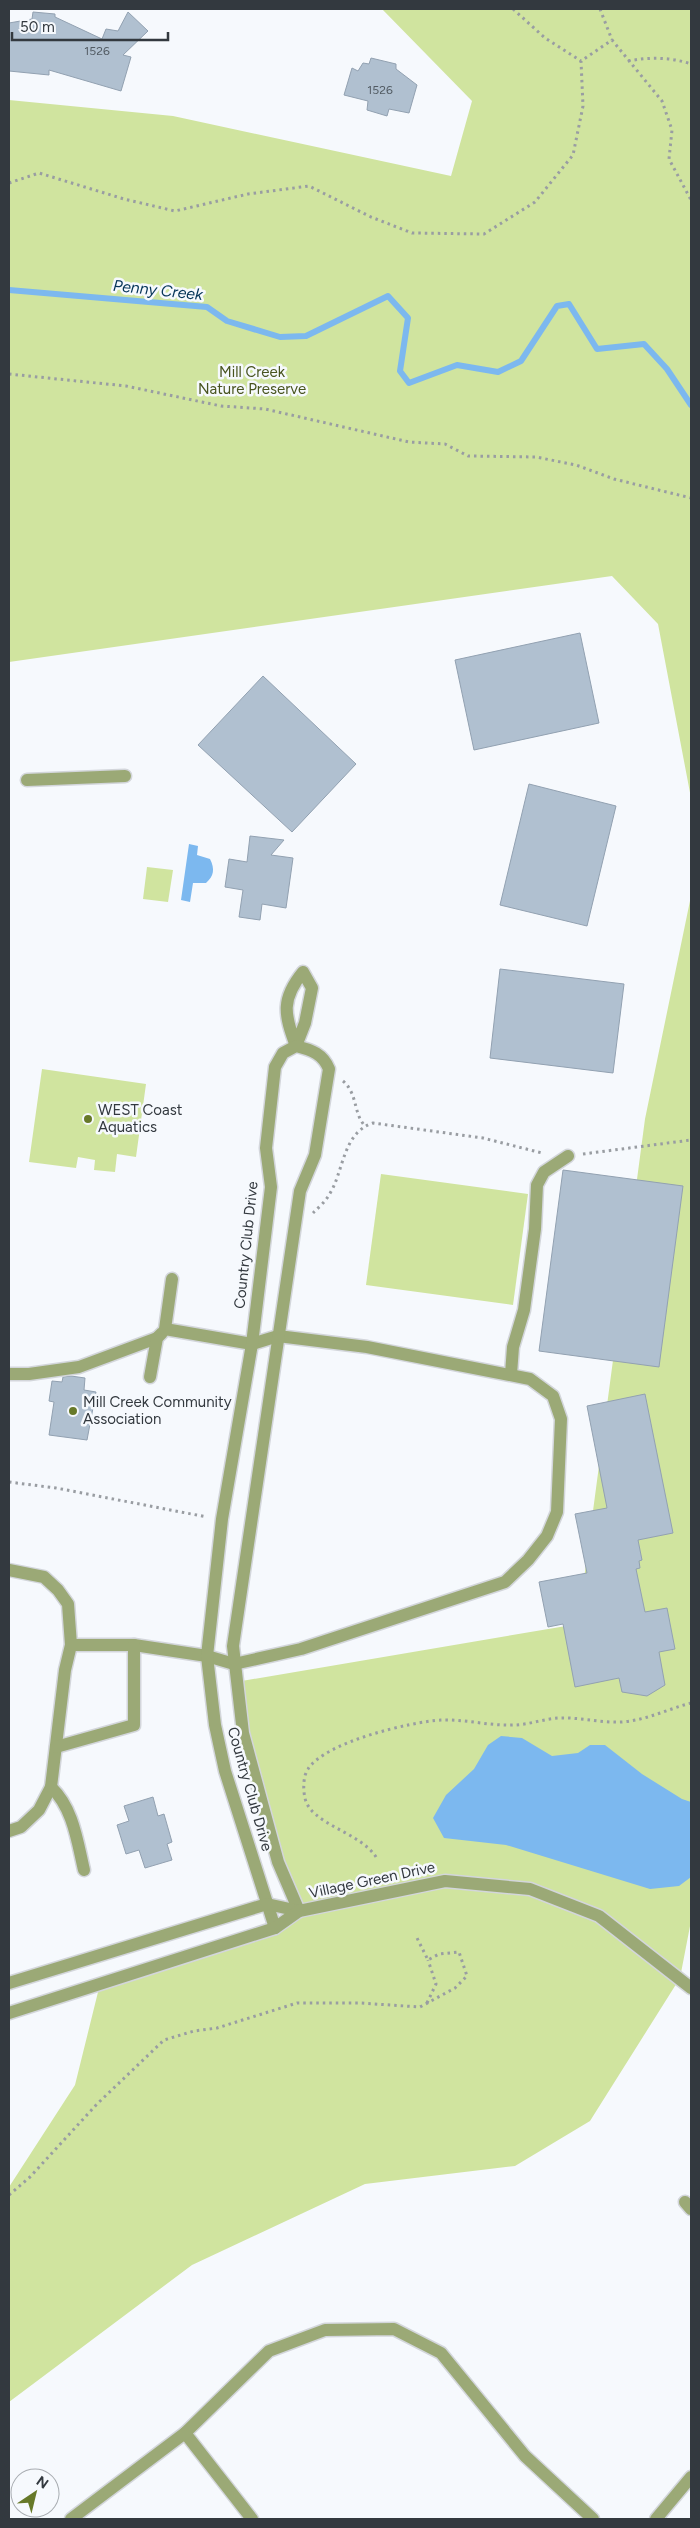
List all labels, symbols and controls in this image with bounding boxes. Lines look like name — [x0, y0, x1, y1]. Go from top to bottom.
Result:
scale bar — [12, 10, 169, 42]
text: 50 m — [20, 18, 55, 36]
house number: 1526 — [84, 44, 110, 58]
house number: 1526 — [367, 83, 393, 97]
water label: Penny Creek — [112, 276, 205, 304]
park label: Mill Creek Nature Preserve — [198, 363, 306, 398]
place label: WEST Coast Aquatics — [98, 1101, 183, 1136]
marker: WEST Coast Aquatics — [82, 1113, 94, 1125]
street label: Country Club Drive — [230, 1180, 262, 1310]
place label: Mill Creek Community Association — [83, 1393, 232, 1428]
marker: Mill Creek Community Association — [67, 1405, 79, 1417]
street label: Country Club Drive — [224, 1725, 276, 1853]
street label: Village Green Drive — [307, 1858, 437, 1902]
north arrow — [10, 2468, 60, 2518]
text: N — [33, 2473, 51, 2493]

